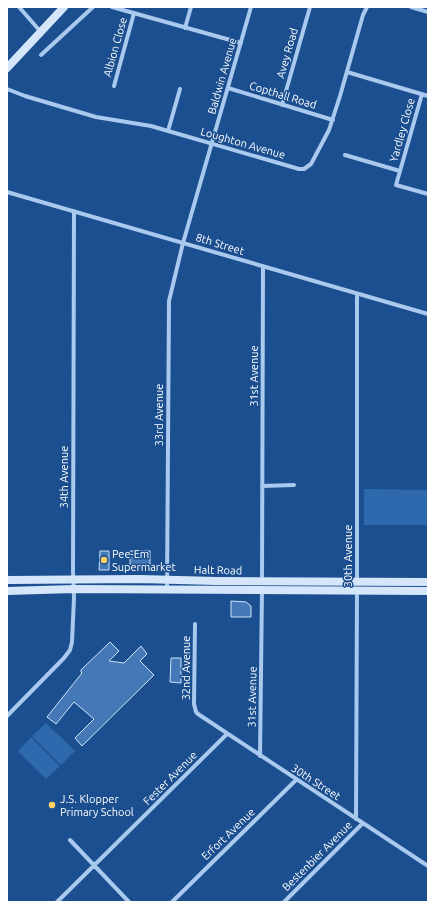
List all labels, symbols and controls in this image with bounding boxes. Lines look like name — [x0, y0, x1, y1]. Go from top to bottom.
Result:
street label: Albion Close — [101, 16, 129, 78]
street label: Avey Road — [274, 27, 300, 79]
street label: Baldwin Avenue — [205, 36, 239, 116]
street label: Copthall Road — [248, 79, 318, 111]
street label: Yardley Close — [387, 97, 417, 163]
street label: Loughton Avenue — [199, 125, 287, 161]
street label: 8th Street — [194, 231, 246, 257]
street label: 31st Avenue — [248, 345, 260, 407]
street label: 33rd Avenue — [153, 384, 165, 446]
street label: 34th Avenue — [58, 446, 70, 508]
street label: 30th Avenue — [342, 525, 354, 587]
place label: Pee-Em Supermarket — [112, 548, 176, 573]
marker: Pee-Em Supermarket — [99, 555, 109, 565]
street label: Halt Road — [194, 564, 242, 576]
street label: 32nd Avenue — [180, 636, 192, 700]
street label: 31st Avenue — [245, 666, 259, 728]
street label: Fester Avenue — [141, 749, 199, 807]
street label: 30th Street — [289, 762, 343, 803]
place label: J.S. Klopper Primary School — [60, 793, 134, 818]
marker: J.S. Klopper Primary School — [47, 800, 57, 810]
street label: Erfort Avenue — [199, 806, 257, 862]
street label: Bestenbier Avenue — [280, 819, 354, 893]

